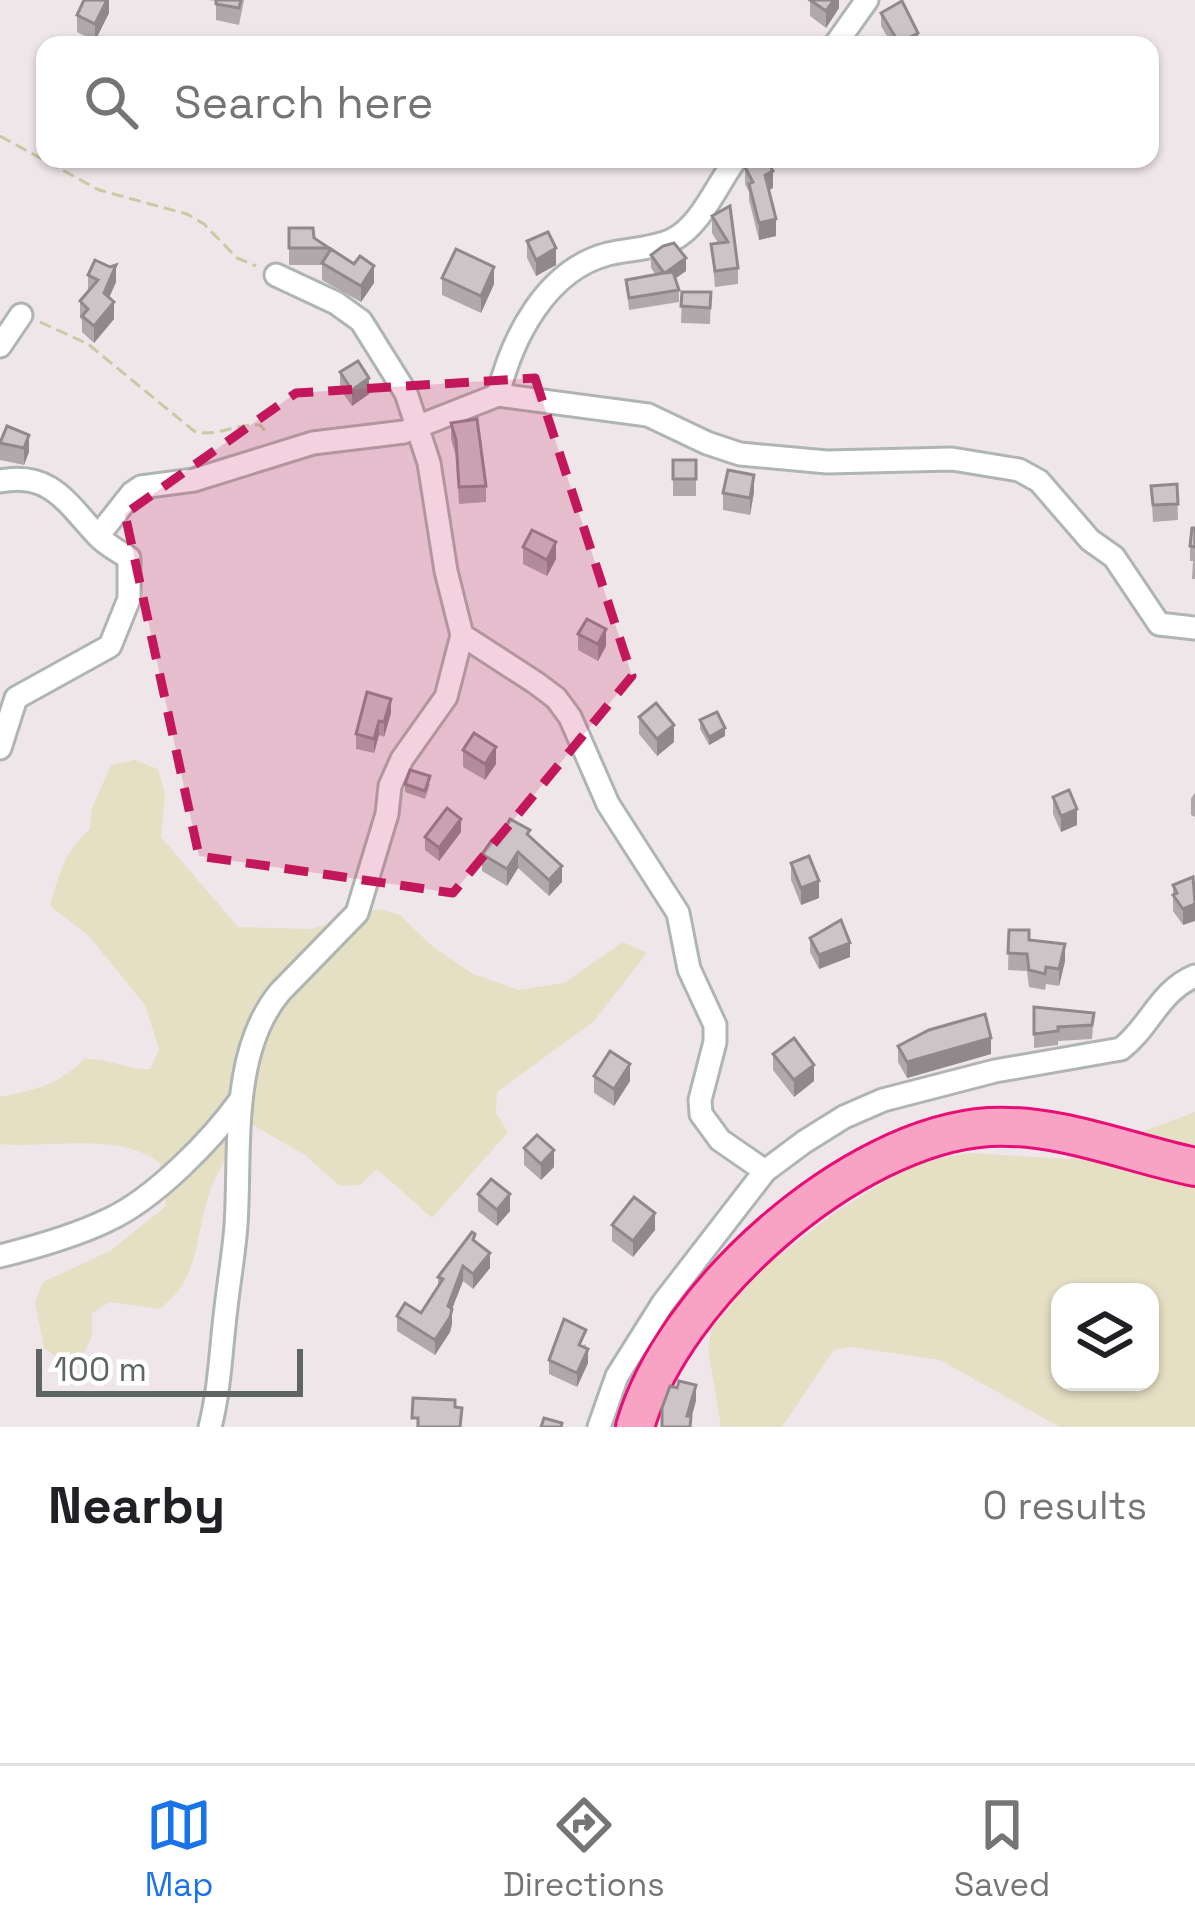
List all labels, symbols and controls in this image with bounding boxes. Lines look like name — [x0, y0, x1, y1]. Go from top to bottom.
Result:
search box — [36, 36, 1159, 168]
icon: search — [78, 69, 144, 135]
text: Search here — [174, 74, 433, 131]
map controls — [1051, 1283, 1159, 1391]
button: layers — [1051, 1283, 1159, 1391]
scale bar — [36, 1343, 303, 1396]
text: 100 m — [54, 1349, 147, 1391]
text: Nearby — [48, 1473, 225, 1538]
text: 0 results — [982, 1481, 1147, 1530]
tab: Map — [145, 1792, 213, 1906]
tab: Directions — [503, 1792, 665, 1906]
tab: Saved — [954, 1792, 1050, 1906]

